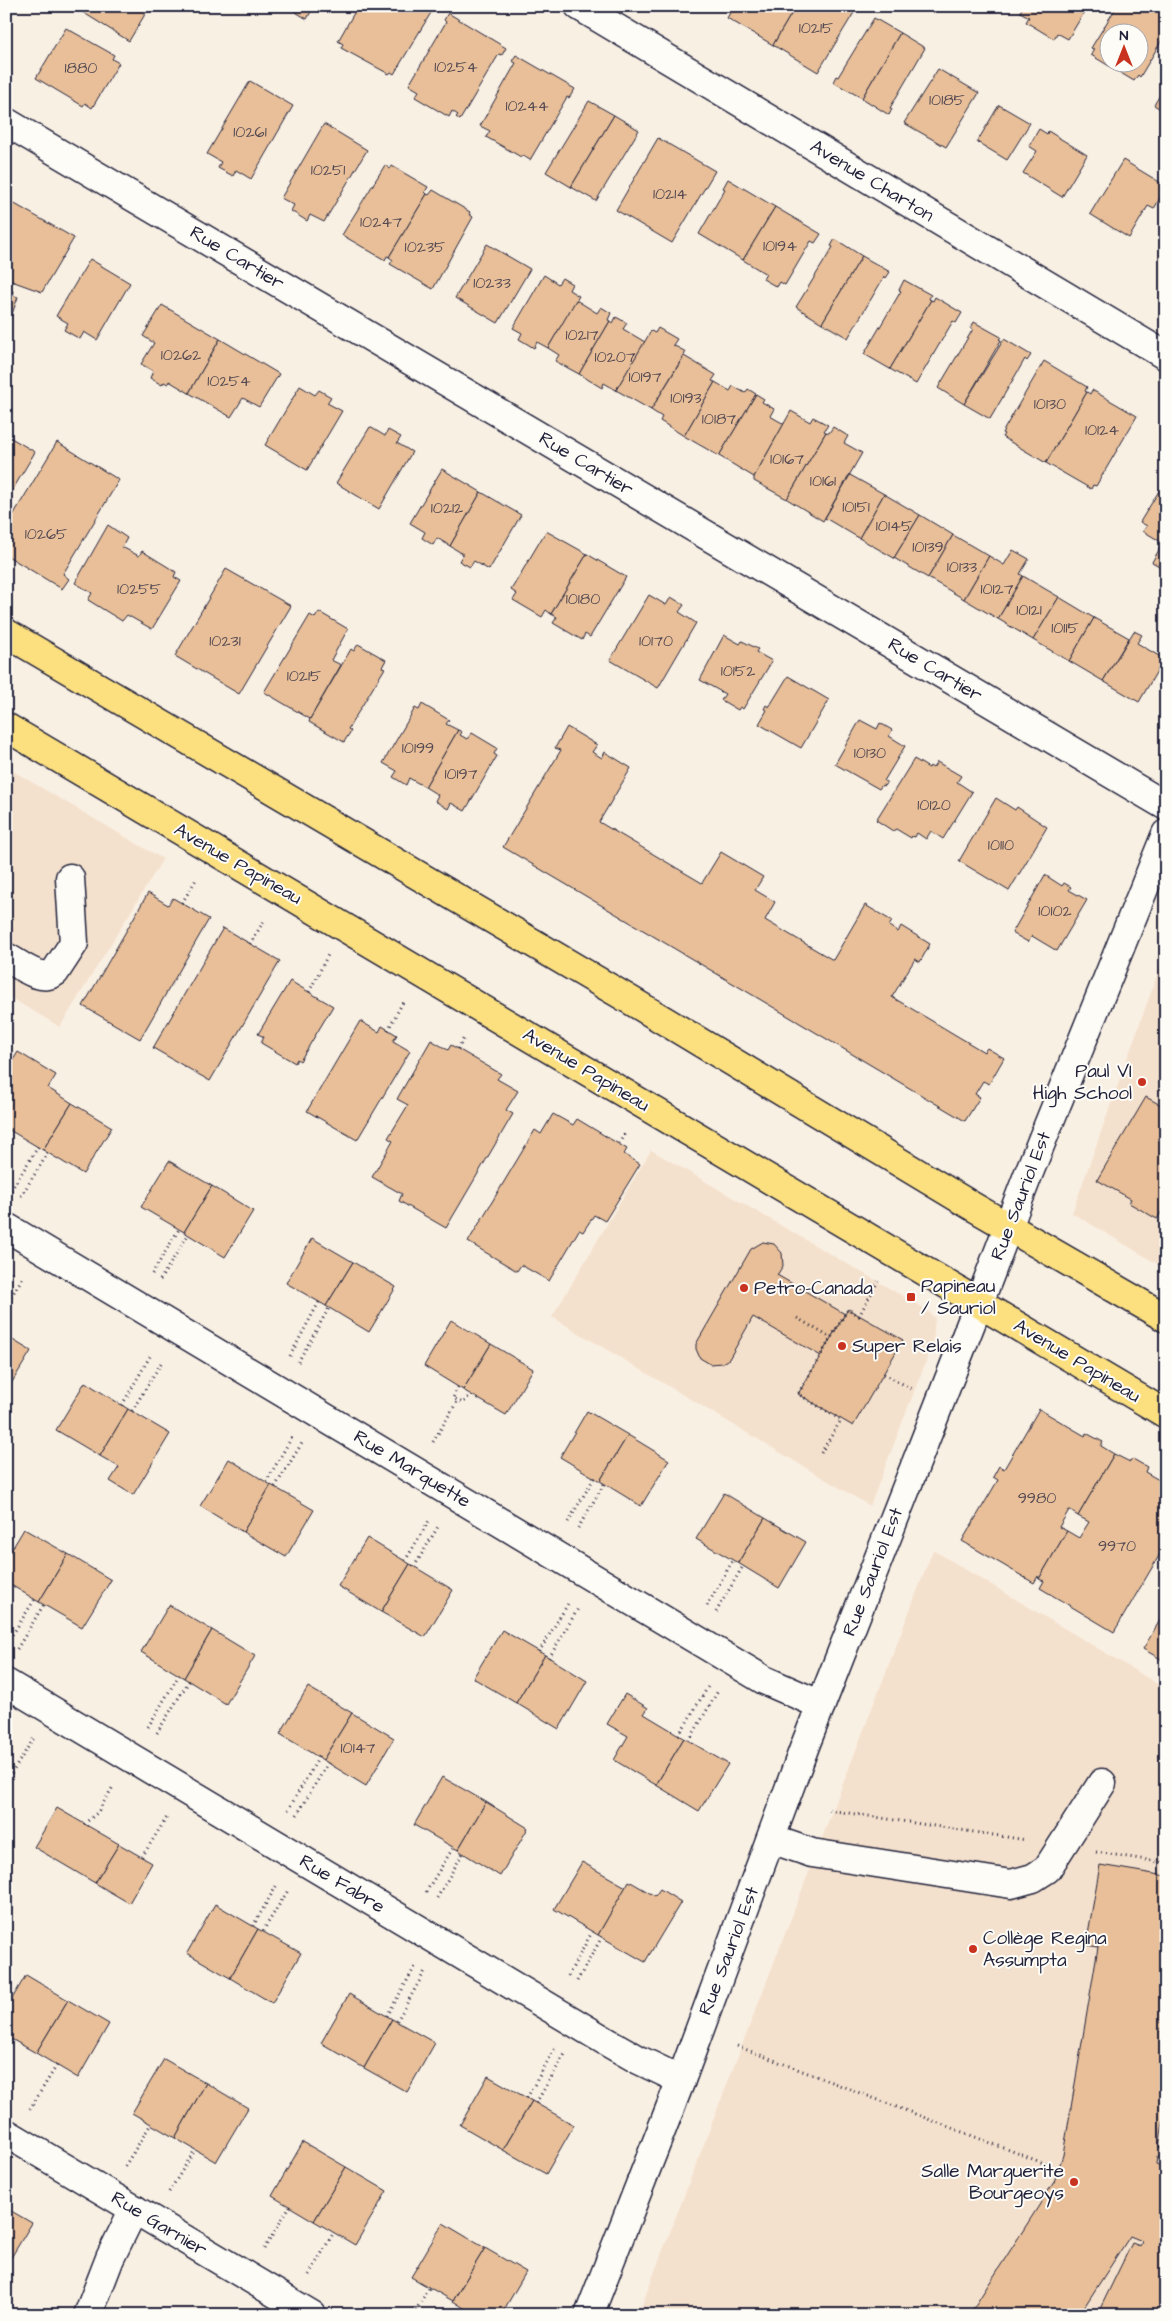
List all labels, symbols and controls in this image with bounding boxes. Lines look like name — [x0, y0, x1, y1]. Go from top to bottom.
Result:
house number: 10215 — [799, 17, 834, 39]
north arrow — [1100, 22, 1150, 72]
text: N — [1120, 26, 1129, 46]
house number: 10254 — [434, 56, 478, 78]
house number: 1880 — [65, 57, 97, 79]
house number: 10185 — [929, 89, 966, 111]
house number: 10244 — [505, 95, 549, 117]
house number: 10261 — [233, 121, 267, 143]
street label: Avenue Charton — [805, 133, 939, 229]
house number: 10251 — [311, 159, 345, 181]
house number: 10214 — [653, 183, 687, 205]
house number: 10247 — [360, 211, 402, 233]
street label: Rue Cartier — [185, 219, 290, 297]
house number: 10194 — [763, 235, 797, 257]
house number: 10235 — [405, 236, 446, 258]
house number: 10233 — [473, 272, 511, 294]
house number: 10217 — [565, 324, 599, 346]
house number: 10262 — [161, 344, 201, 366]
house number: 10207 — [594, 346, 636, 368]
house number: 10197 — [628, 366, 662, 388]
house number: 10254 — [207, 370, 251, 392]
house number: 10193 — [670, 387, 702, 409]
house number: 10130 — [1034, 393, 1066, 415]
house number: 10187 — [702, 408, 736, 430]
house number: 10124 — [1085, 419, 1119, 441]
street label: Rue Cartier — [534, 425, 639, 503]
house number: 10167 — [770, 448, 804, 470]
house number: 10161 — [810, 470, 836, 492]
house number: 10151 — [842, 496, 870, 518]
house number: 10212 — [431, 497, 463, 519]
house number: 10145 — [876, 515, 913, 537]
house number: 10265 — [25, 523, 68, 545]
house number: 10139 — [912, 536, 944, 558]
house number: 10133 — [947, 556, 977, 578]
house number: 10255 — [117, 578, 162, 600]
house number: 10127 — [980, 578, 1014, 600]
house number: 10180 — [566, 588, 600, 610]
house number: 10121 — [1016, 599, 1042, 621]
house number: 10115 — [1051, 617, 1079, 639]
house number: 10231 — [209, 630, 241, 652]
house number: 10170 — [639, 630, 673, 652]
street label: Rue Cartier — [883, 631, 988, 709]
house number: 10152 — [721, 660, 755, 682]
house number: 10215 — [287, 665, 322, 687]
house number: 10199 — [402, 737, 434, 759]
house number: 10130 — [854, 742, 886, 764]
house number: 10197 — [444, 763, 478, 785]
house number: 10120 — [917, 794, 951, 816]
street label: Avenue Papineau — [169, 816, 307, 912]
house number: 10110 — [988, 834, 1014, 856]
house number: 10102 — [1038, 900, 1072, 922]
street label: Avenue Papineau — [517, 1021, 655, 1119]
place label: Paul VI High School — [1033, 1058, 1132, 1108]
marker: Paul VI High School — [1136, 1076, 1148, 1088]
street label: Rue Sauriol Est — [984, 1128, 1058, 1264]
place label: Papineau / Sauriol — [921, 1273, 996, 1322]
place label: Petro-Canada — [754, 1275, 873, 1302]
marker: Petro-Canada — [738, 1282, 750, 1294]
marker: Papineau / Sauriol — [905, 1291, 917, 1303]
street label: Avenue Papineau — [1008, 1312, 1146, 1410]
place label: Super Relais — [852, 1333, 962, 1360]
marker: Super Relais — [836, 1340, 848, 1352]
street label: Rue Marquette — [348, 1423, 476, 1515]
house number: 9980 — [1018, 1487, 1056, 1509]
street label: Rue Sauriol Est — [836, 1504, 910, 1640]
house number: 9970 — [1098, 1535, 1136, 1557]
house number: 10147 — [341, 1737, 376, 1759]
street label: Rue Fabre — [294, 1848, 390, 1920]
street label: Rue Sauriol Est — [692, 1883, 766, 2019]
place label: Collège Regina Assumpta — [983, 1925, 1107, 1974]
marker: Collège Regina Assumpta — [967, 1943, 979, 1955]
place label: Salle Marguerite Bourgeoys — [921, 2158, 1064, 2208]
marker: Salle Marguerite Bourgeoys — [1068, 2176, 1080, 2188]
street label: Rue Garnier — [106, 2185, 212, 2264]

